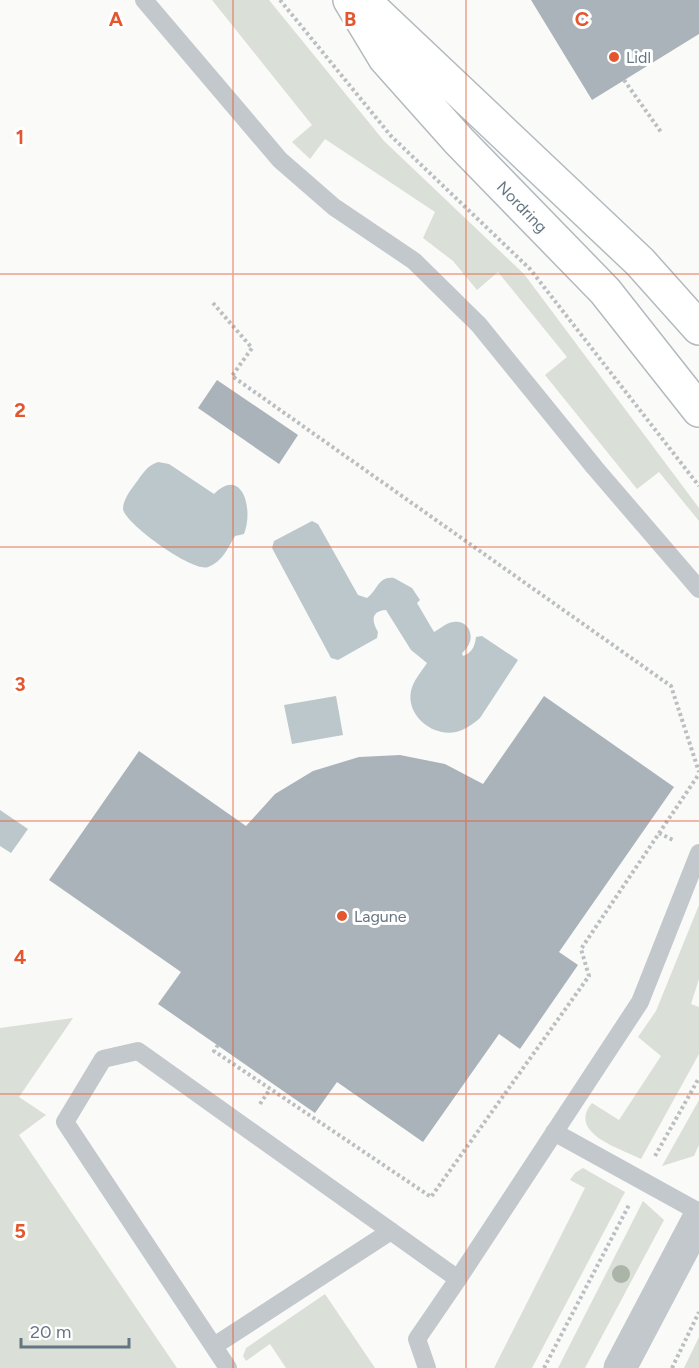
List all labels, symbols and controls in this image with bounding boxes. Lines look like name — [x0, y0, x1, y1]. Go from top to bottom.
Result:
text: A — [109, 7, 124, 31]
text: B — [344, 7, 356, 31]
text: C — [575, 7, 589, 31]
place label: Lidl — [626, 48, 651, 67]
marker: Lidl — [607, 50, 621, 64]
text: 1 — [16, 125, 24, 149]
street label: Nordring — [493, 177, 551, 237]
text: 2 — [14, 398, 26, 422]
text: 3 — [14, 672, 26, 696]
place label: Lagune — [354, 907, 407, 926]
marker: Lagune — [335, 909, 349, 923]
text: 4 — [14, 945, 27, 969]
text: 5 — [14, 1219, 26, 1243]
scale bar — [21, 1311, 129, 1349]
text: 20 m — [30, 1321, 71, 1343]

